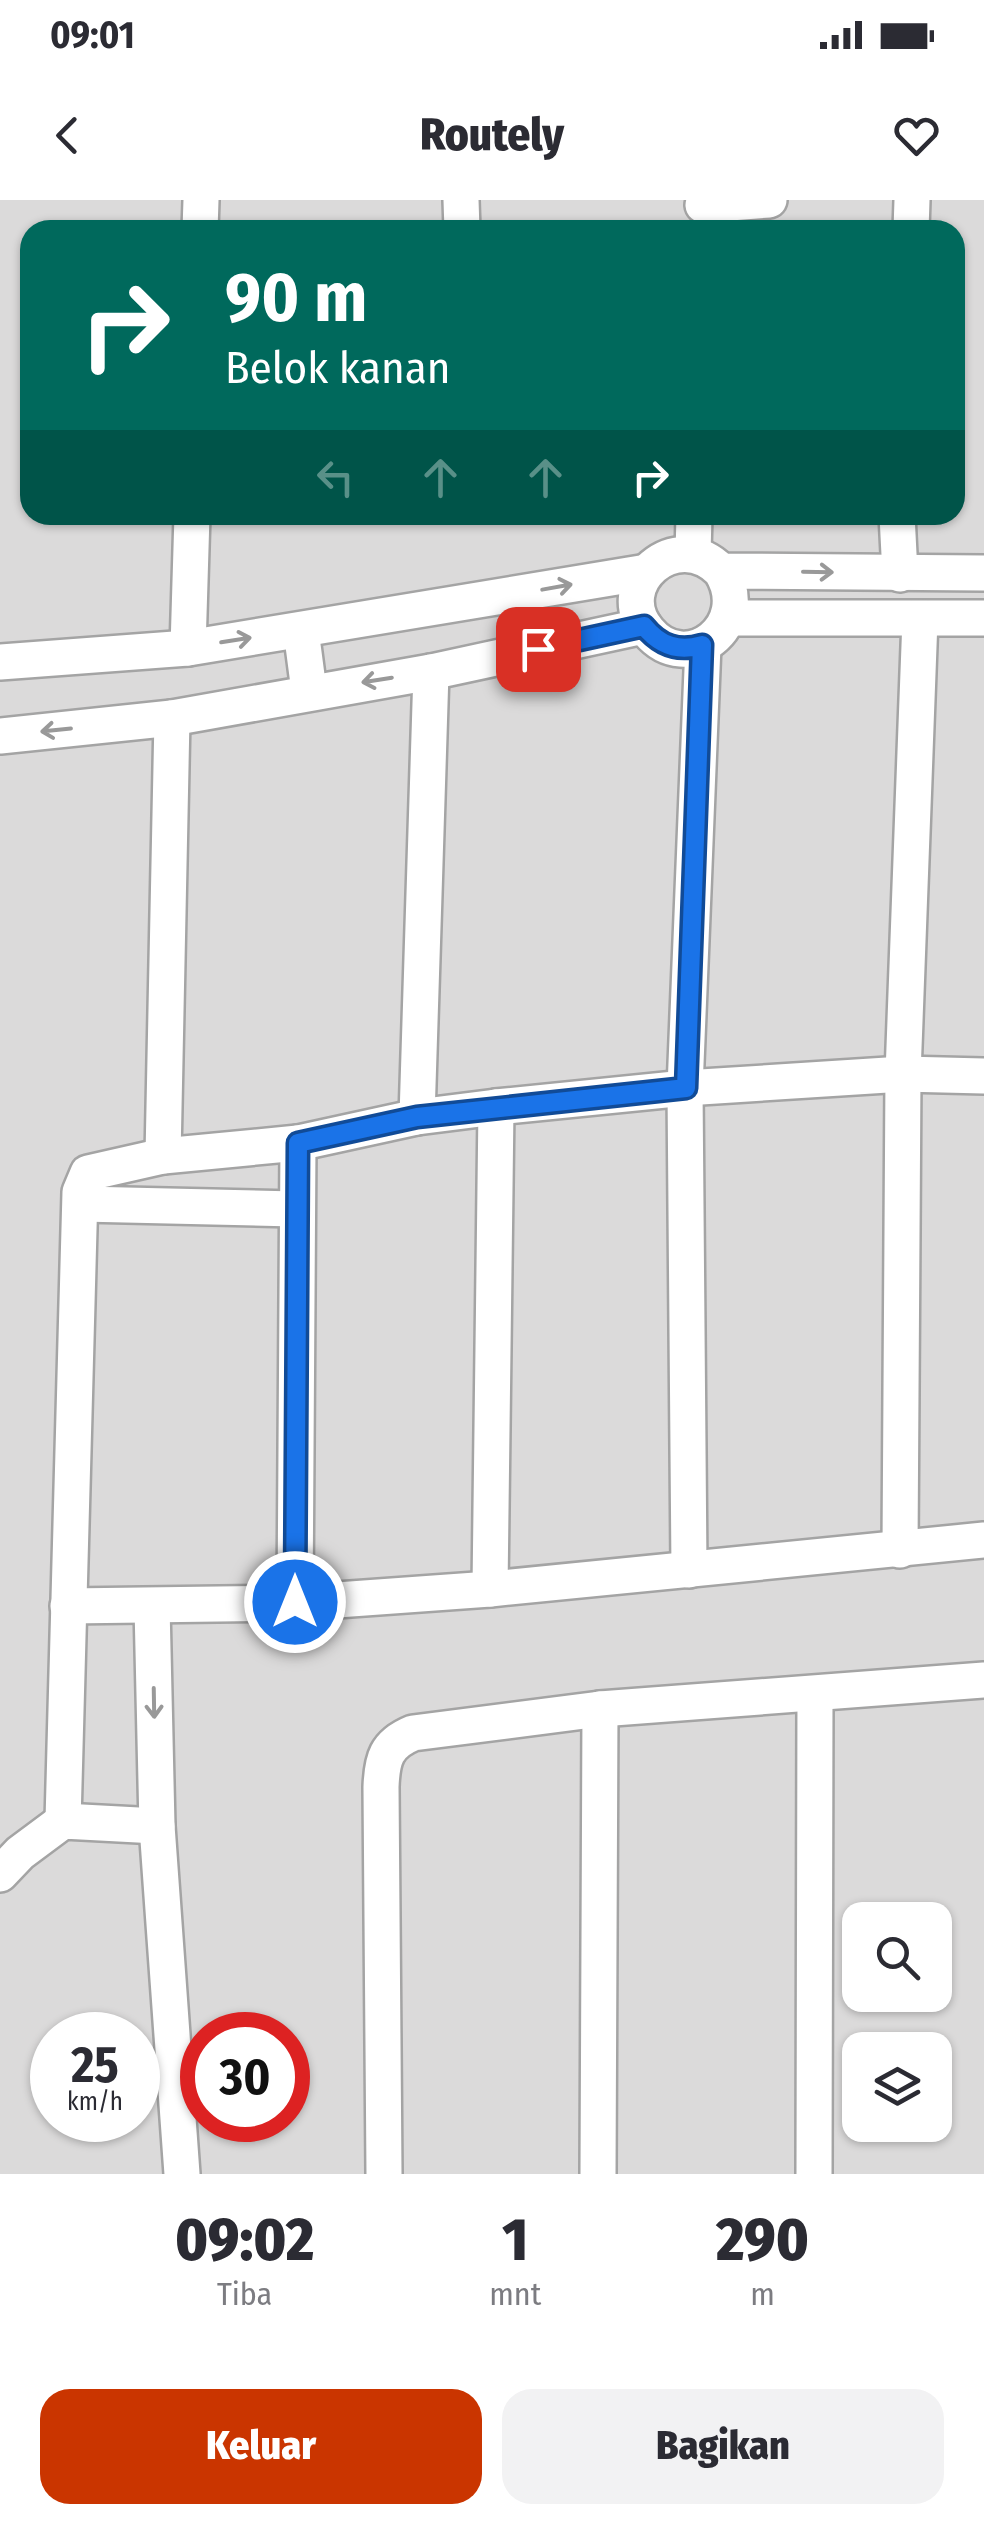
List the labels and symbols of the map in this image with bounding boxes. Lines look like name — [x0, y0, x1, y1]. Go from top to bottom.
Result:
one-way arrow — [802, 563, 834, 582]
one-way arrow — [540, 577, 573, 596]
pin — [496, 607, 581, 692]
one-way arrow — [220, 630, 252, 649]
one-way arrow — [362, 671, 394, 690]
one-way arrow — [41, 721, 73, 740]
position arrow — [243, 1550, 347, 1654]
one-way arrow — [144, 1686, 164, 1719]
speed limit sign: 30 — [180, 2012, 310, 2142]

